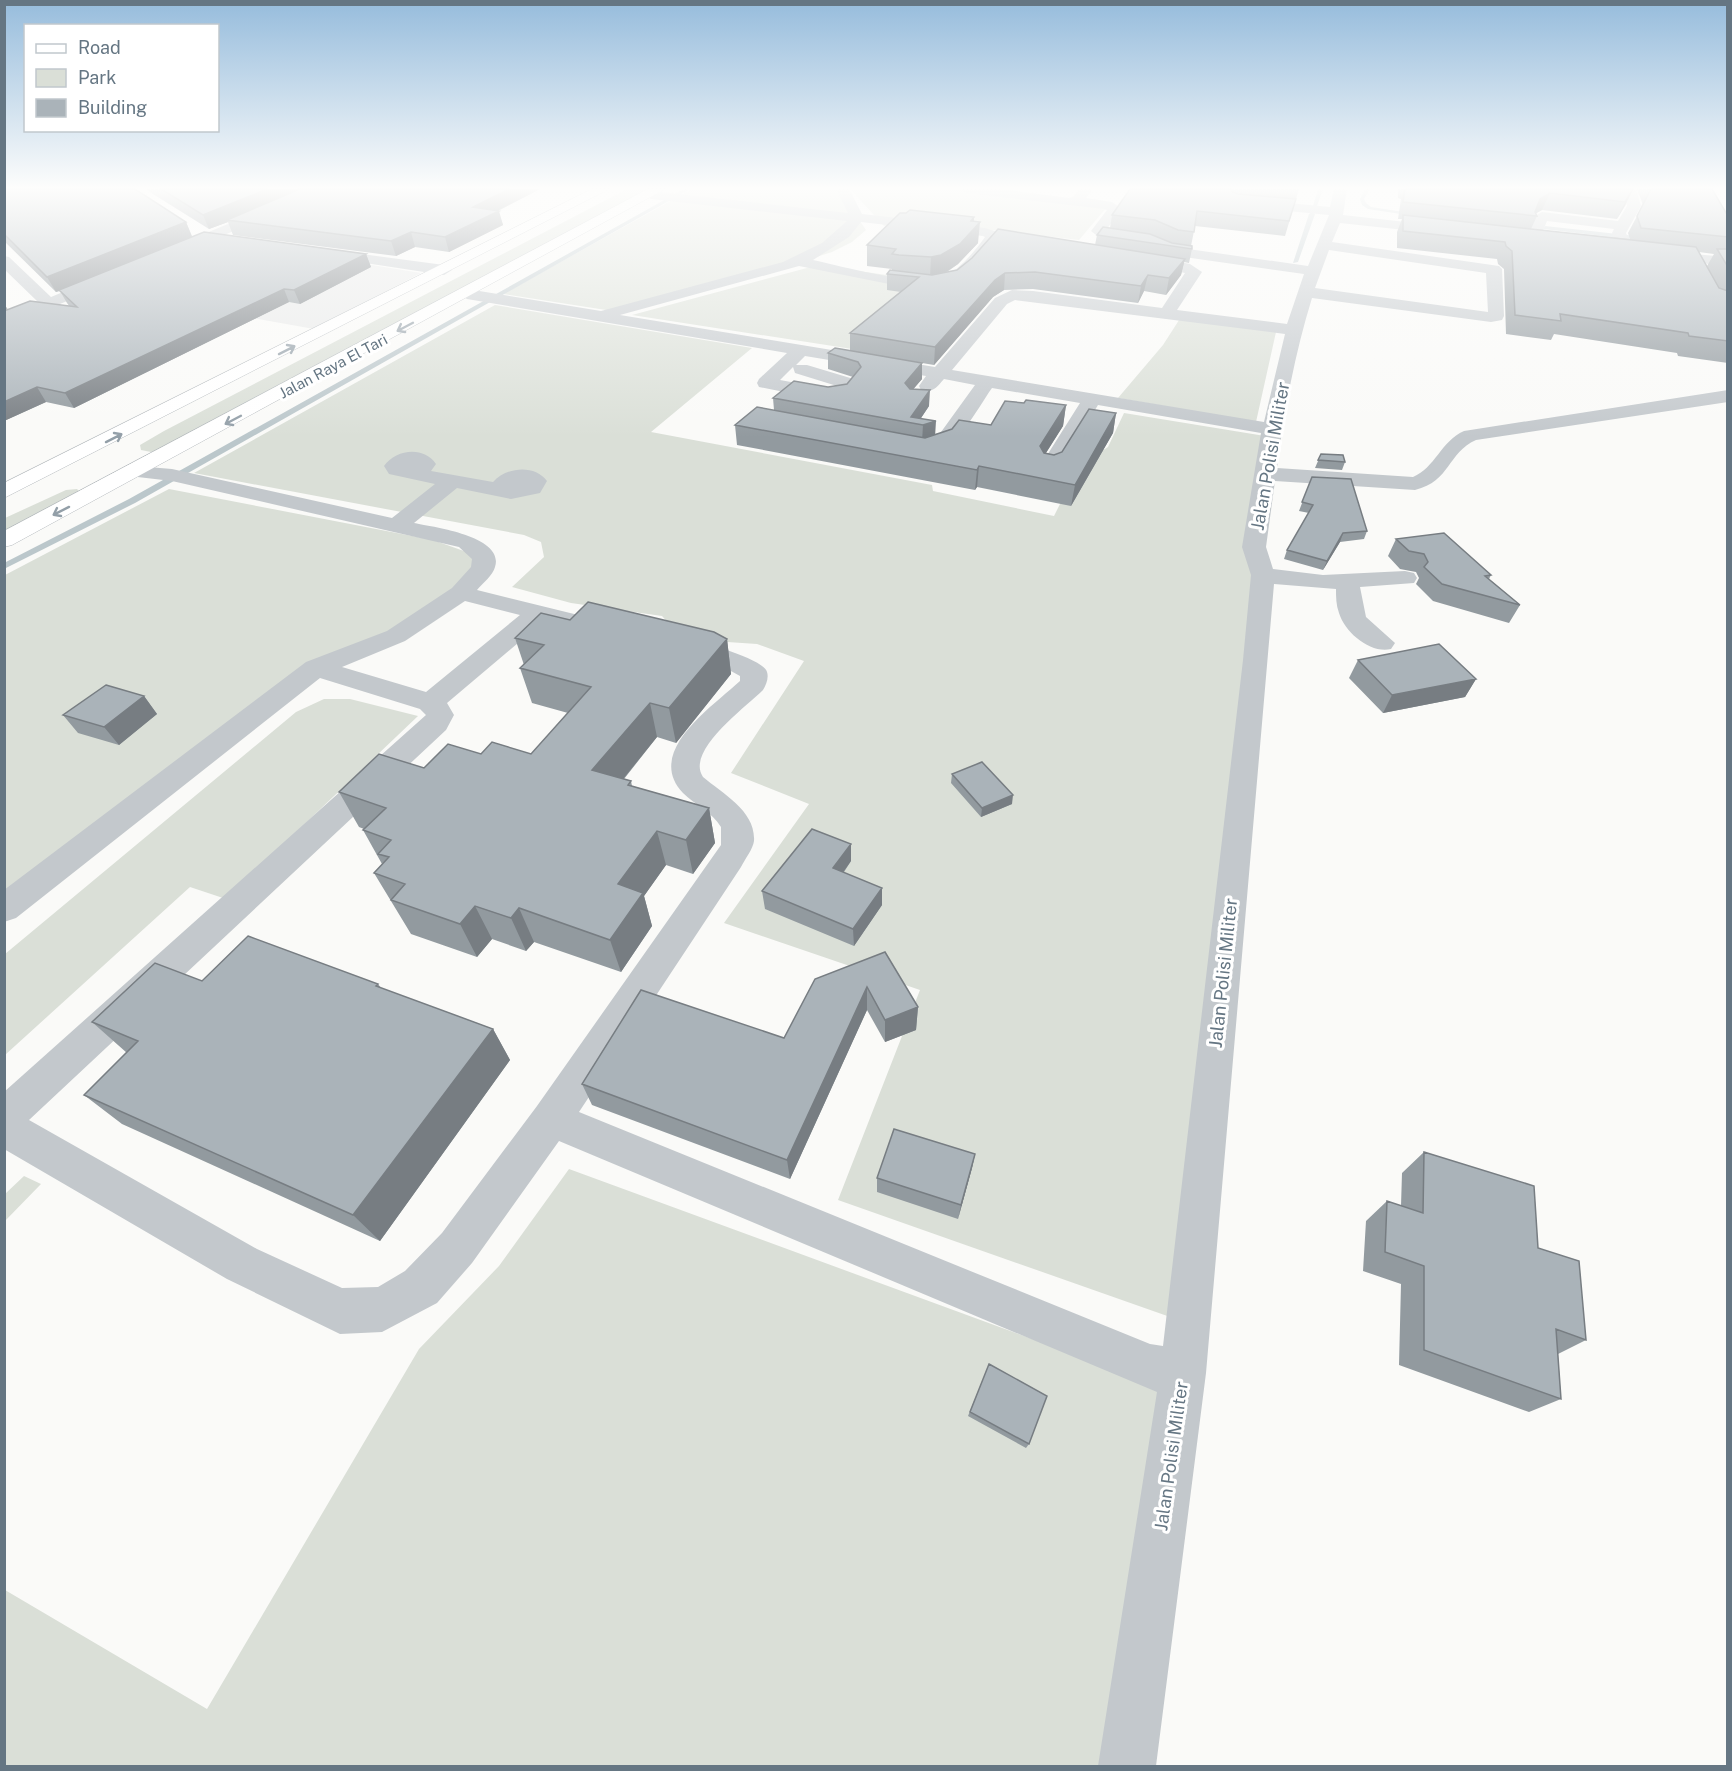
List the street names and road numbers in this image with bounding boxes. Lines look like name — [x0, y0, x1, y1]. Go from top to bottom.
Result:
street label: Jalan Raya El Tari — [276, 330, 390, 402]
street label: Jalan Polisi Militer — [1247, 380, 1293, 532]
street label: Jalan Polisi Militer — [1205, 897, 1241, 1049]
street label: Jalan Polisi Militer — [1150, 1380, 1192, 1532]

